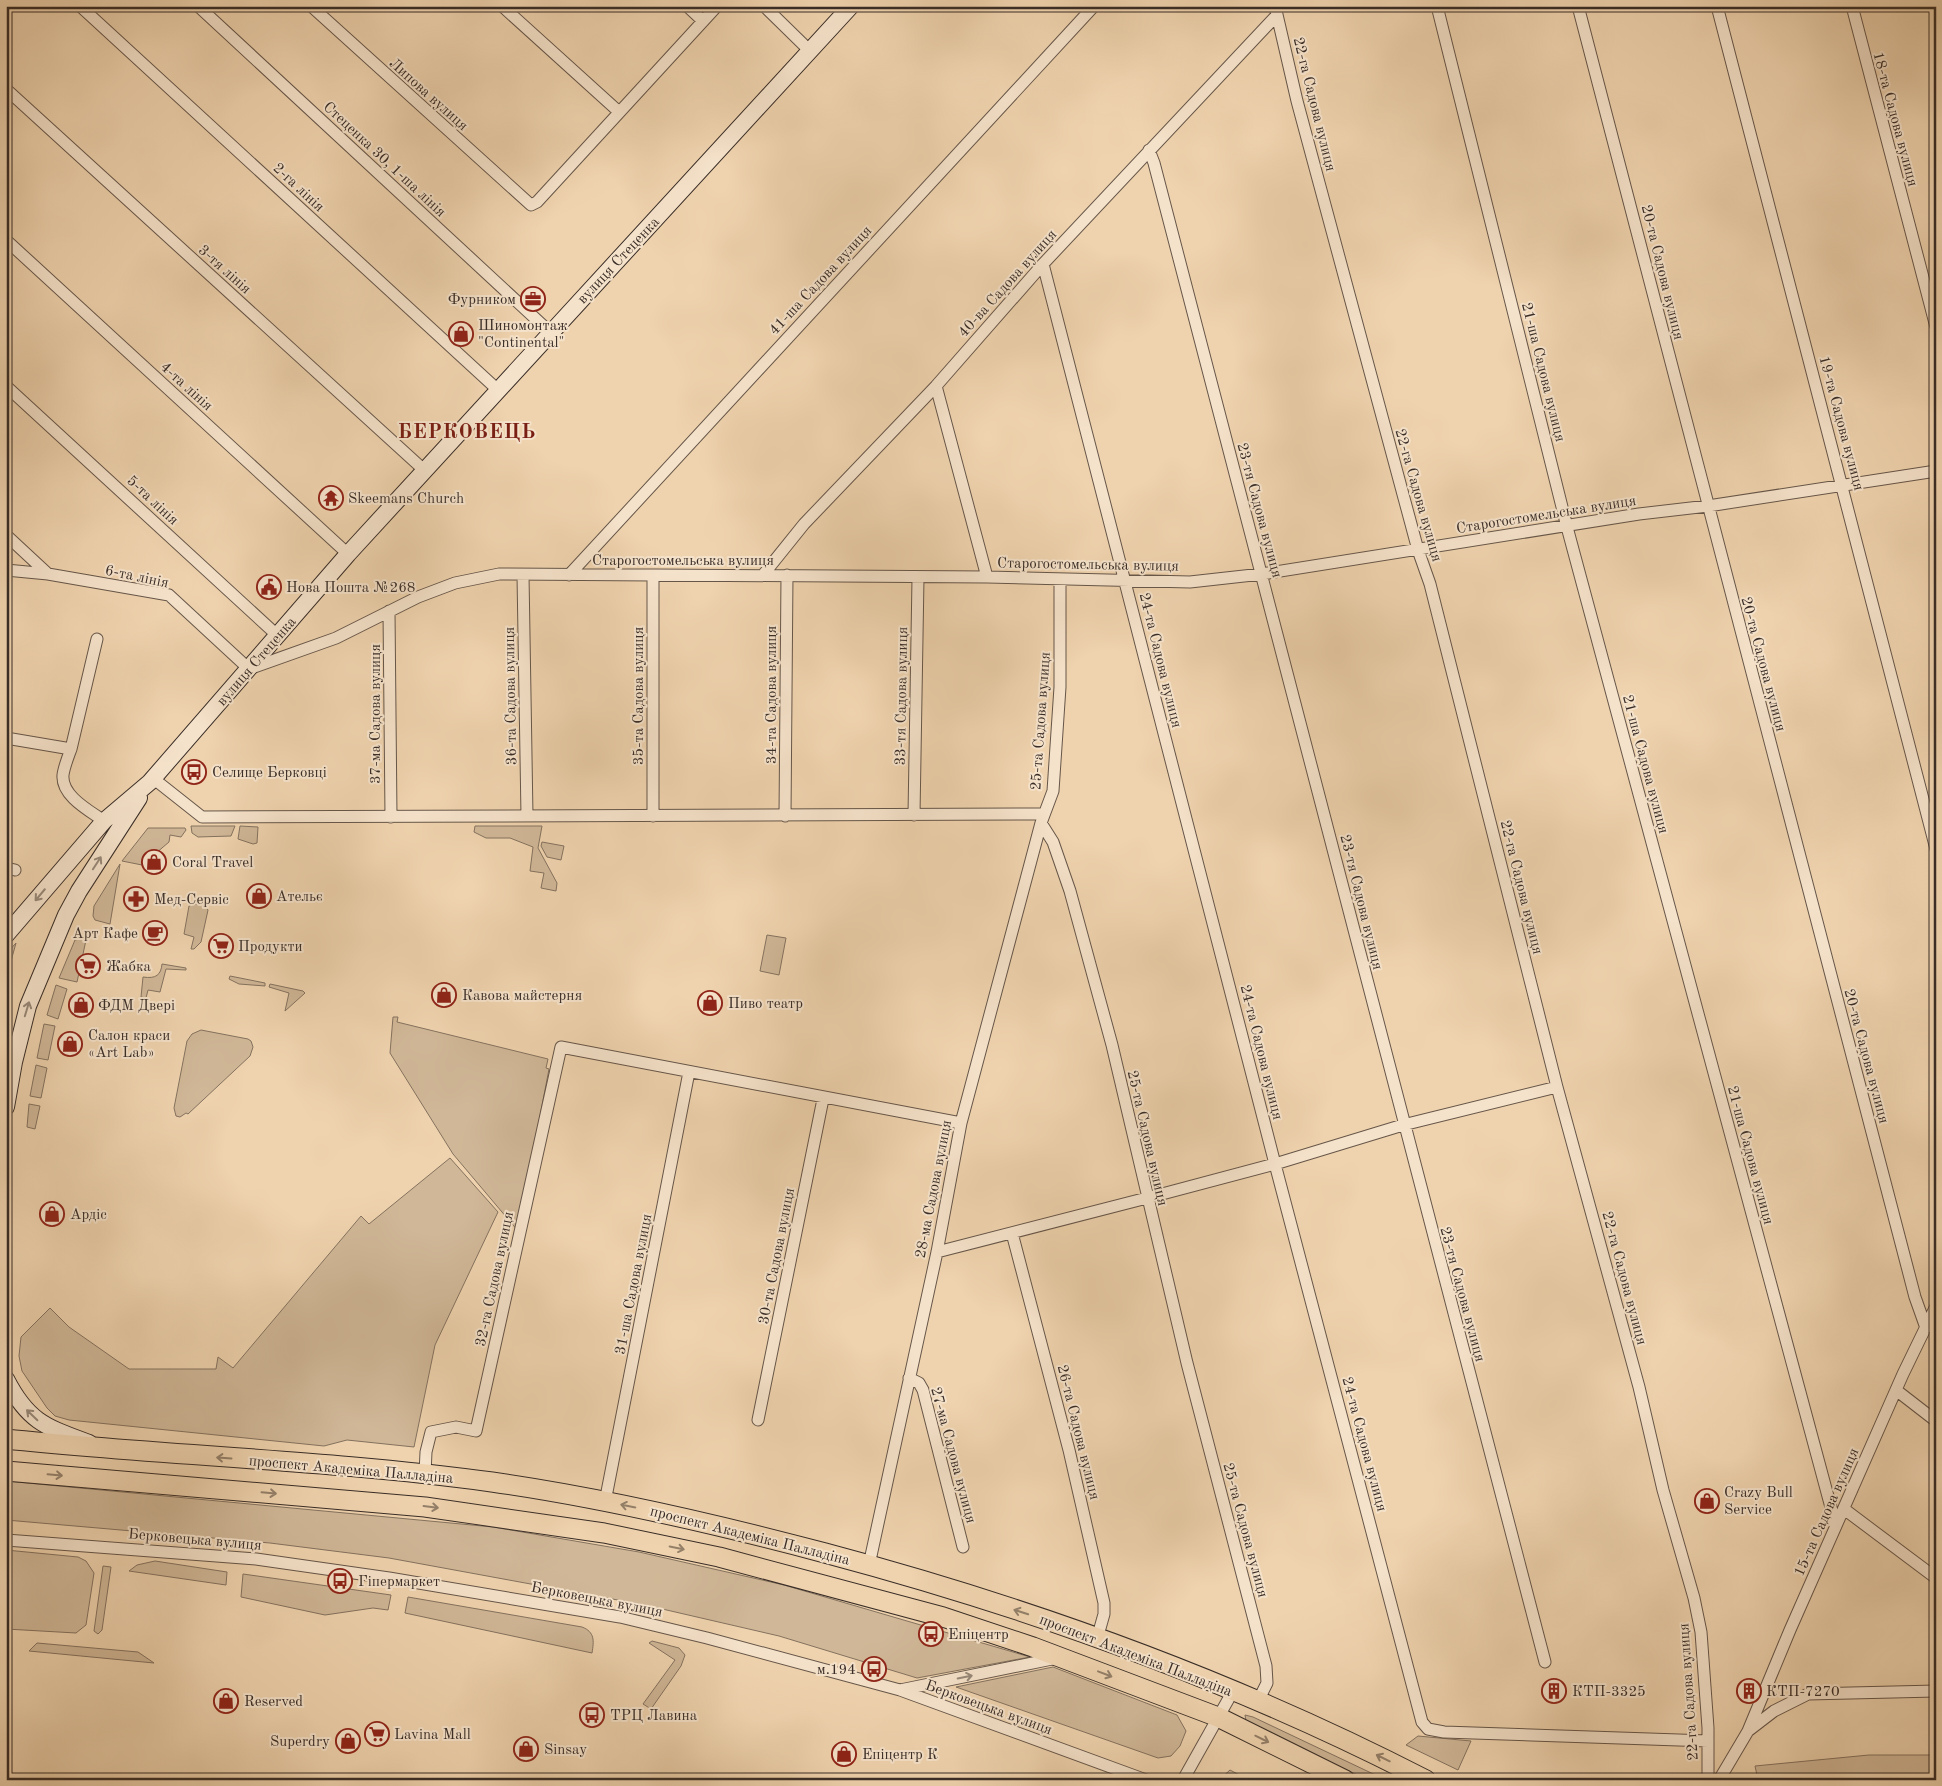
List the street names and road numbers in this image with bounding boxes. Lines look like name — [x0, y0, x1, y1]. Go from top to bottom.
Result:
street label: 22-га Садова вулиця — [1290, 36, 1338, 173]
street label: 18-та Садова вулиця — [1869, 50, 1920, 188]
street label: Липова вулиця — [386, 56, 470, 134]
street label: Стеценка 30, 1-ша лінія — [320, 100, 448, 221]
street label: 2-га лінія — [270, 161, 326, 215]
street label: 20-та Садова вулиця — [1637, 203, 1686, 342]
street label: вулиця Стеценка — [575, 214, 663, 307]
street label: 41-ша Садова вулиця — [767, 223, 875, 338]
street label: 40-ва Садова вулиця — [956, 227, 1060, 341]
street label: 3-тя лінія — [195, 243, 253, 298]
street label: 21-ша Садова вулиця — [1518, 301, 1567, 444]
street label: 19-та Садова вулиця — [1815, 354, 1866, 492]
street label: 4-та лінія — [157, 360, 215, 414]
street label: 22-га Садова вулиця — [1391, 427, 1444, 564]
street label: 23-тя Садова вулиця — [1233, 441, 1284, 580]
street label: 5-та лінія — [123, 474, 181, 529]
street label: Старогостомельська вулиця — [1455, 494, 1637, 537]
street label: Старогостомельська вулиця — [592, 554, 774, 569]
street label: Старогостомельська вулиця — [997, 556, 1179, 575]
street label: 6-та лінія — [104, 563, 170, 592]
street label: 24-та Садова вулиця — [1135, 591, 1184, 730]
street label: 20-та Садова вулиця — [1737, 595, 1788, 733]
street label: вулиця Стеценка — [215, 614, 300, 709]
street label: 34-та Садова вулиця — [765, 625, 780, 764]
street label: 36-та Садова вулиця — [503, 626, 520, 765]
street label: 35-та Садова вулиця — [632, 626, 647, 765]
street label: 33-тя Садова вулиця — [894, 626, 911, 766]
street label: 37-ма Садова вулиця — [369, 644, 384, 784]
street label: 25-та Садова вулиця — [1029, 651, 1054, 791]
street label: 21-ша Садова вулиця — [1619, 693, 1670, 836]
street label: 22-га Садова вулиця — [1497, 819, 1545, 956]
street label: 23-тя Садова вулиця — [1336, 833, 1385, 972]
street label: 24-та Садова вулиця — [1236, 983, 1285, 1122]
street label: 20-та Садова вулиця — [1840, 987, 1891, 1125]
street label: 25-та Садова вулиця — [1124, 1069, 1169, 1208]
street label: 21-ша Садова вулиця — [1724, 1084, 1775, 1227]
street label: 28-ма Садова вулиця — [914, 1119, 955, 1260]
street label: 30-та Садова вулиця — [757, 1187, 798, 1326]
street label: 32-га Садова вулиця — [474, 1210, 517, 1348]
street label: 22-га Садова вулиця — [1598, 1210, 1649, 1347]
street label: 31-ша Садова вулиця — [613, 1212, 656, 1356]
street label: 23-тя Садова вулиця — [1436, 1225, 1487, 1364]
street label: 26-та Садова вулиця — [1053, 1363, 1102, 1502]
street label: 24-та Садова вулиця — [1338, 1375, 1389, 1513]
street label: 27-ма Садова вулиця — [927, 1386, 978, 1525]
street label: 15-та Садова вулиця — [1792, 1446, 1863, 1579]
street label: проспект Академіка Палладіна — [248, 1454, 454, 1487]
street label: 25-та Садова вулиця — [1219, 1461, 1270, 1599]
street label: проспект Академіка Палладіна — [648, 1504, 852, 1569]
street label: Берковецька вулиця — [128, 1527, 262, 1554]
street label: Берковецька вулиця — [530, 1580, 664, 1621]
street label: проспект Академіка Палладіна — [1037, 1613, 1234, 1700]
street label: 22-га Садова вулиця — [1677, 1623, 1702, 1761]
street label: Берковецька вулиця — [923, 1678, 1054, 1738]

